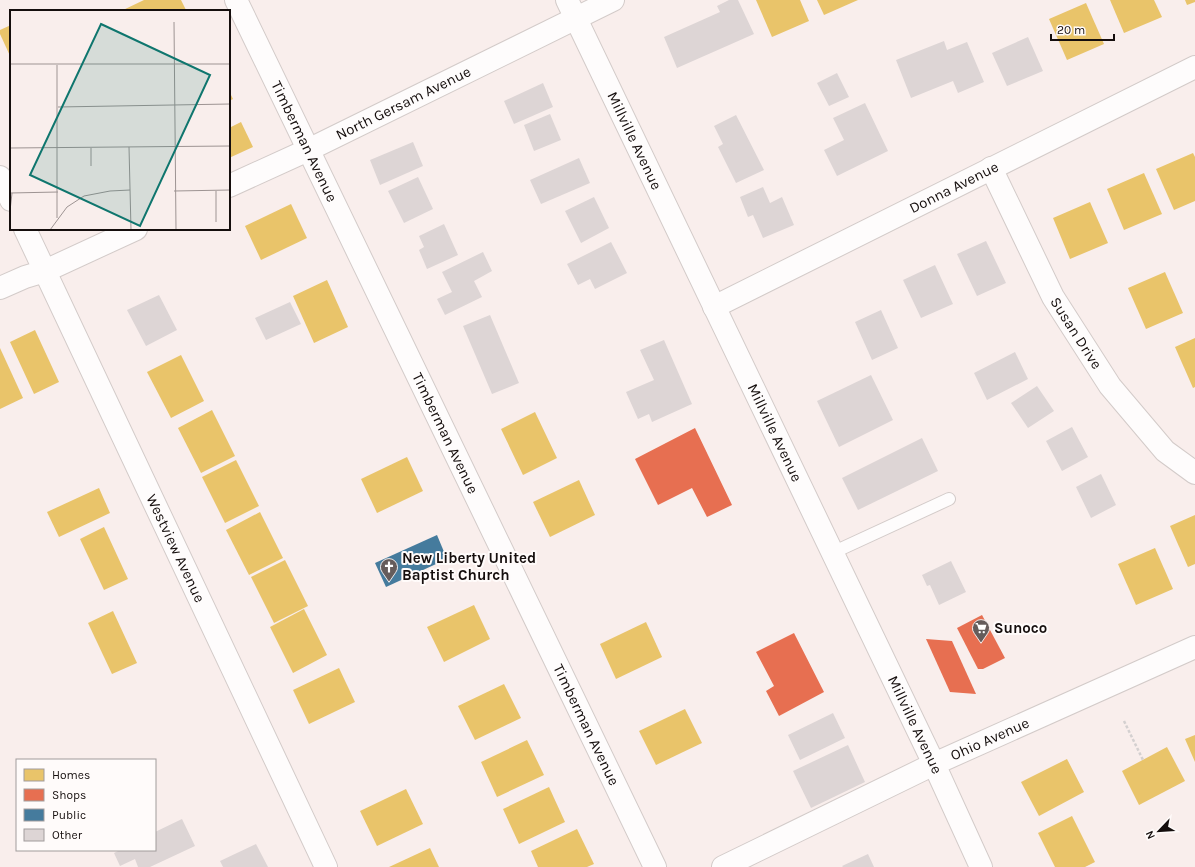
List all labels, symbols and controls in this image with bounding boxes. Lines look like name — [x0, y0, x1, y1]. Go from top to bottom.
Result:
inset map — [10, 10, 230, 230]
scale bar — [1051, 16, 1114, 42]
text: 20 m — [1057, 23, 1085, 37]
street label: North Gersam Avenue — [333, 62, 474, 144]
street label: Timberman Avenue — [267, 78, 341, 205]
street label: Millville Avenue — [603, 89, 666, 193]
street label: Donna Avenue — [906, 158, 1001, 217]
street label: Susan Drive — [1046, 294, 1106, 372]
street label: Timberman Avenue — [408, 370, 482, 497]
street label: Millville Avenue — [744, 381, 806, 485]
street label: Westview Avenue — [142, 491, 209, 605]
place label: New Liberty United Baptist Church — [402, 549, 536, 584]
church icon: New Liberty United Baptist Church — [379, 557, 399, 582]
supermarket icon: Sunoco — [971, 618, 991, 643]
place label: Sunoco — [994, 619, 1047, 637]
street label: Timberman Avenue — [549, 661, 623, 788]
street label: Millville Avenue — [884, 673, 946, 777]
street label: Ohio Avenue — [948, 713, 1032, 764]
legend — [16, 759, 156, 851]
text: Homes — [52, 768, 90, 782]
text: Shops — [52, 788, 86, 802]
text: Public — [52, 808, 86, 822]
north arrow — [1139, 811, 1179, 851]
text: Other — [52, 828, 83, 842]
text: N — [1143, 829, 1158, 841]

